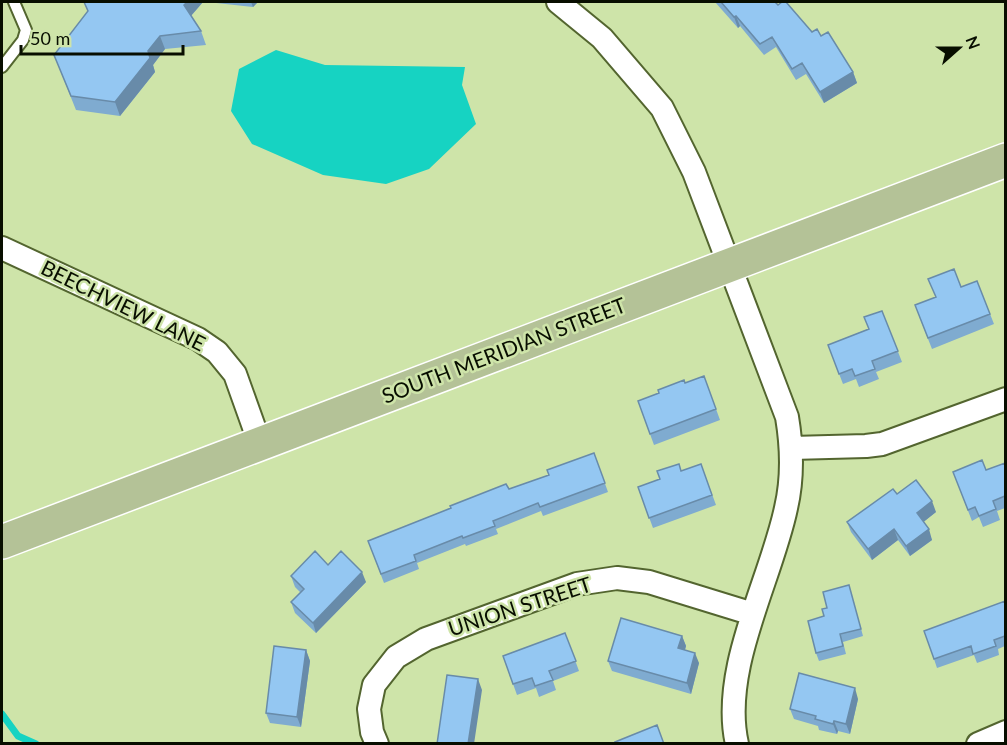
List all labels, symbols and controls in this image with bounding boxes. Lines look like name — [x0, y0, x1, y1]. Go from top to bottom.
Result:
scale bar — [21, 18, 183, 56]
north arrow — [929, 18, 989, 78]
text: 50 m — [30, 27, 70, 49]
text: N — [962, 33, 985, 52]
street label: BEECHVIEW LANE — [37, 254, 210, 355]
street label: SOUTH MERIDIAN STREET — [378, 291, 629, 408]
street label: UNION STREET — [445, 570, 595, 641]

